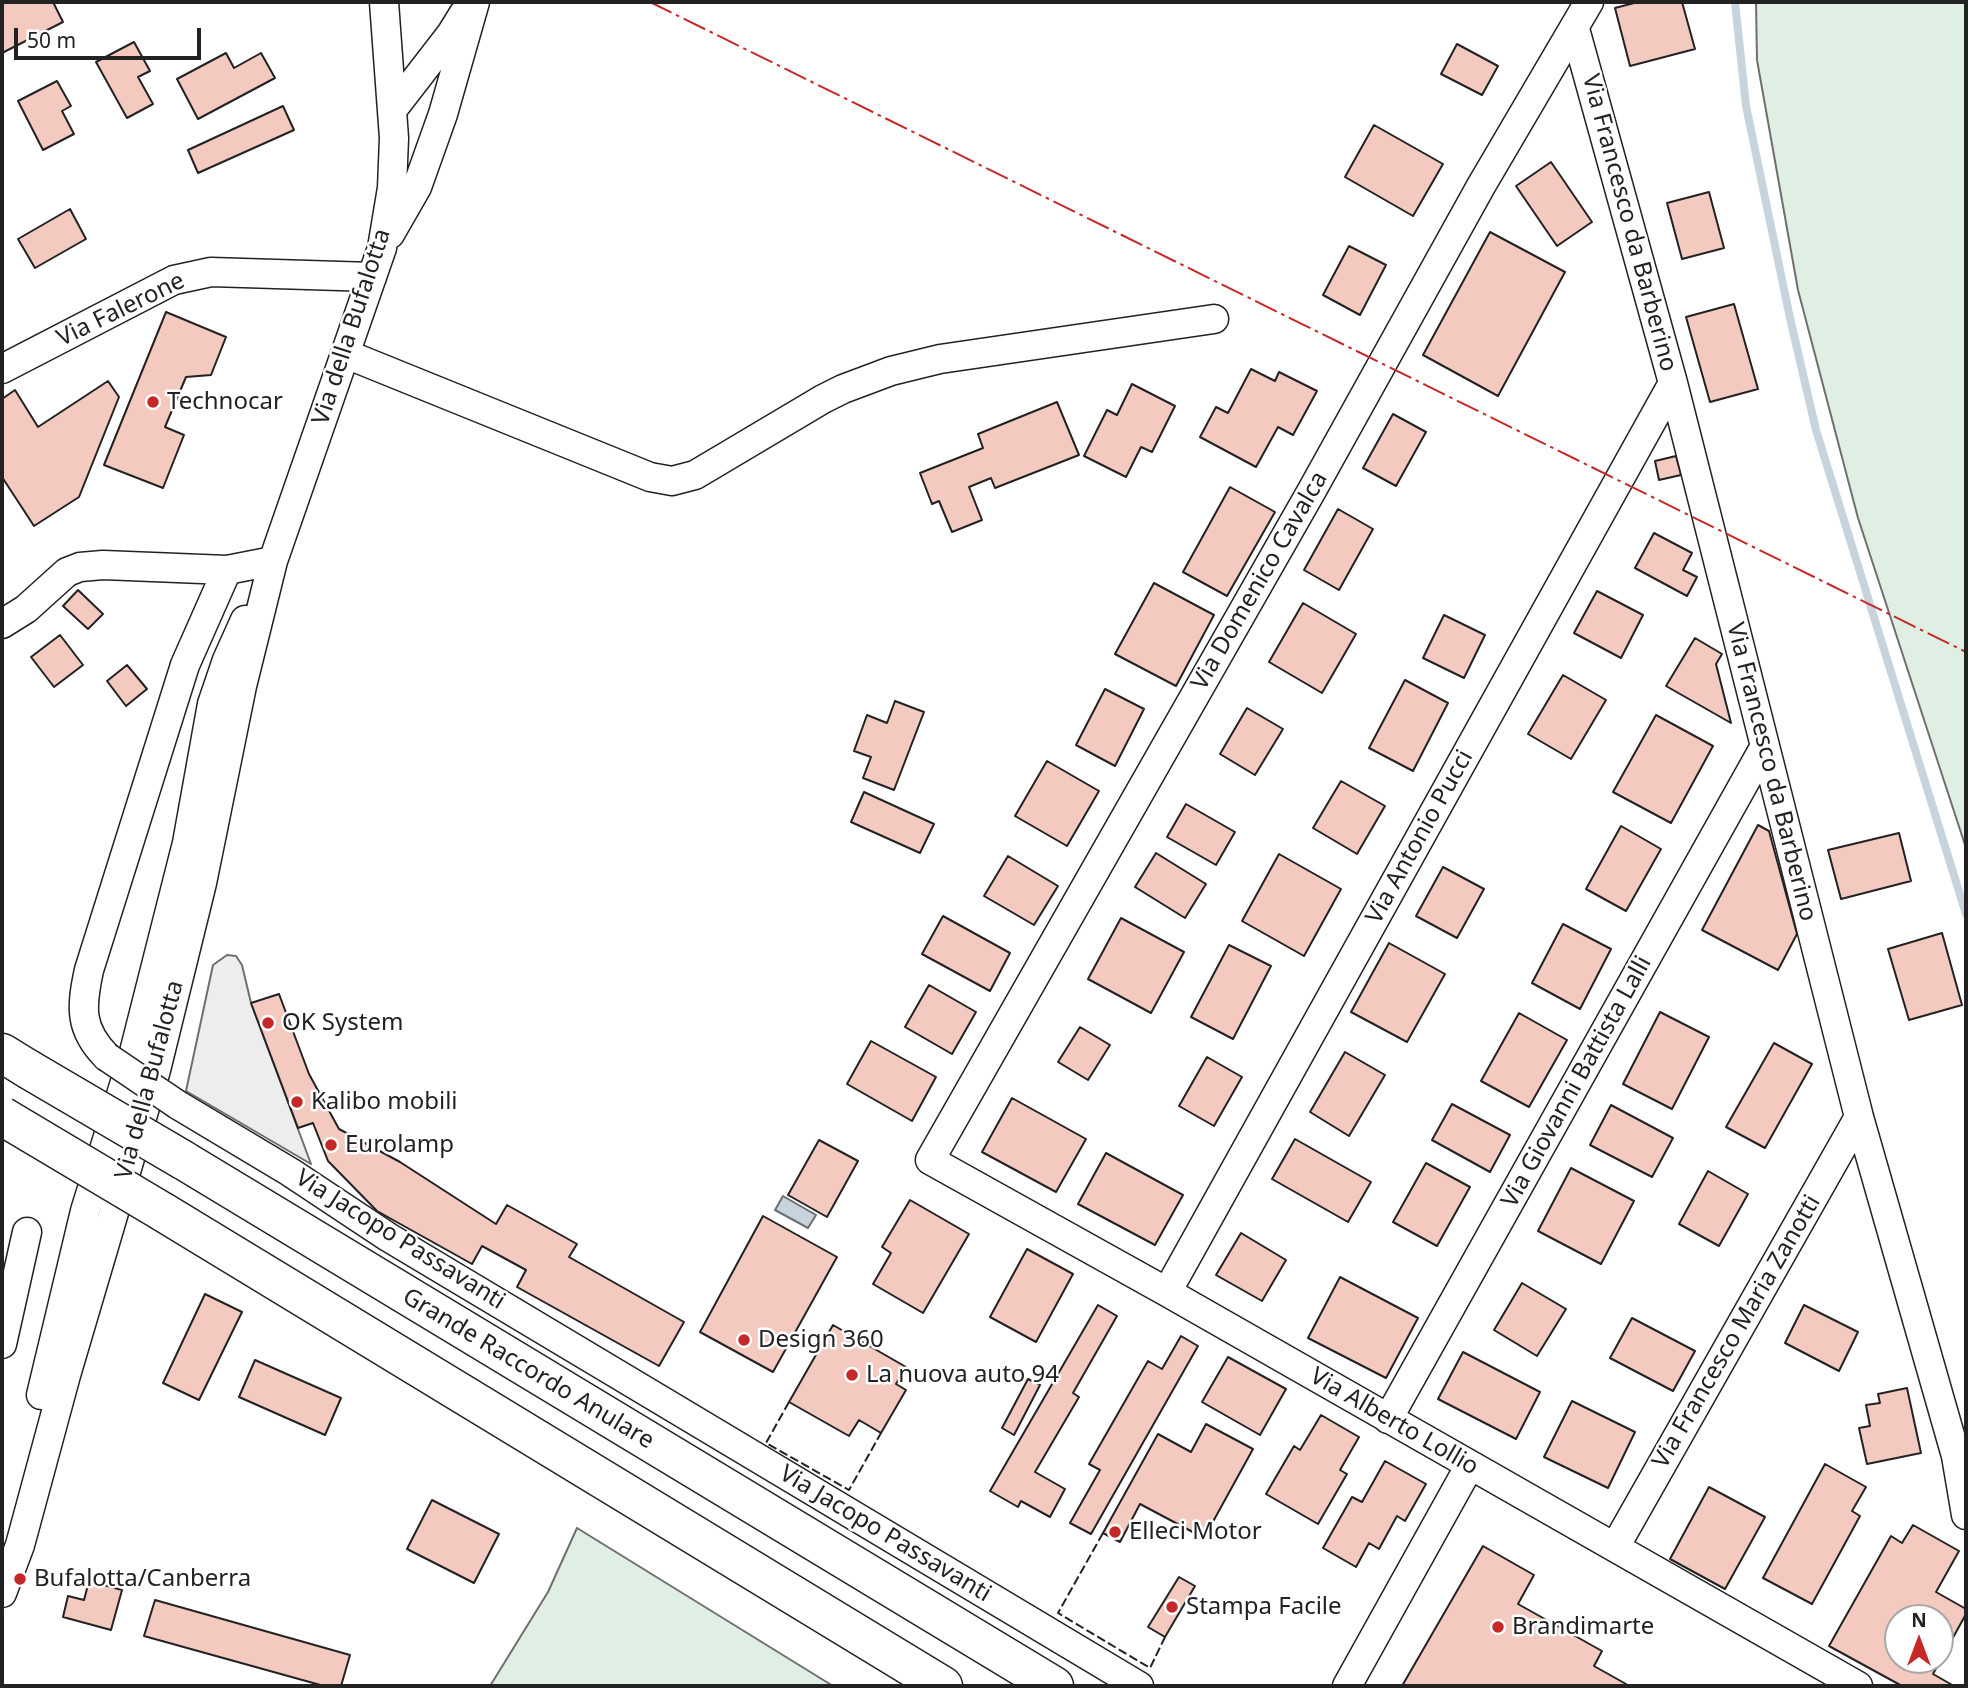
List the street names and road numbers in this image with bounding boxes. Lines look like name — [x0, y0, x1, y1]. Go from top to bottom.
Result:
street label: Via Francesco da Barberino — [1575, 71, 1683, 375]
street label: Via della Bufalotta — [307, 225, 397, 429]
street label: Via Falerone — [53, 267, 189, 353]
street label: Via Domenico Cavalca — [1186, 467, 1334, 695]
street label: Via Francesco da Barberino — [1720, 620, 1822, 924]
street label: Via Antonio Pucci — [1360, 745, 1480, 929]
street label: Via Giovanni Battista Lalli — [1496, 951, 1658, 1213]
street label: Via della Bufalotta — [110, 978, 190, 1182]
street label: Via Jacopo Passavanti — [290, 1164, 510, 1316]
street label: Via Francesco Maria Zanotti — [1647, 1190, 1827, 1474]
street label: Grande Raccordo Anulare — [397, 1282, 659, 1456]
street label: Via Alberto Lollio — [1305, 1362, 1483, 1482]
street label: Via Jacopo Passavanti — [774, 1459, 996, 1609]

